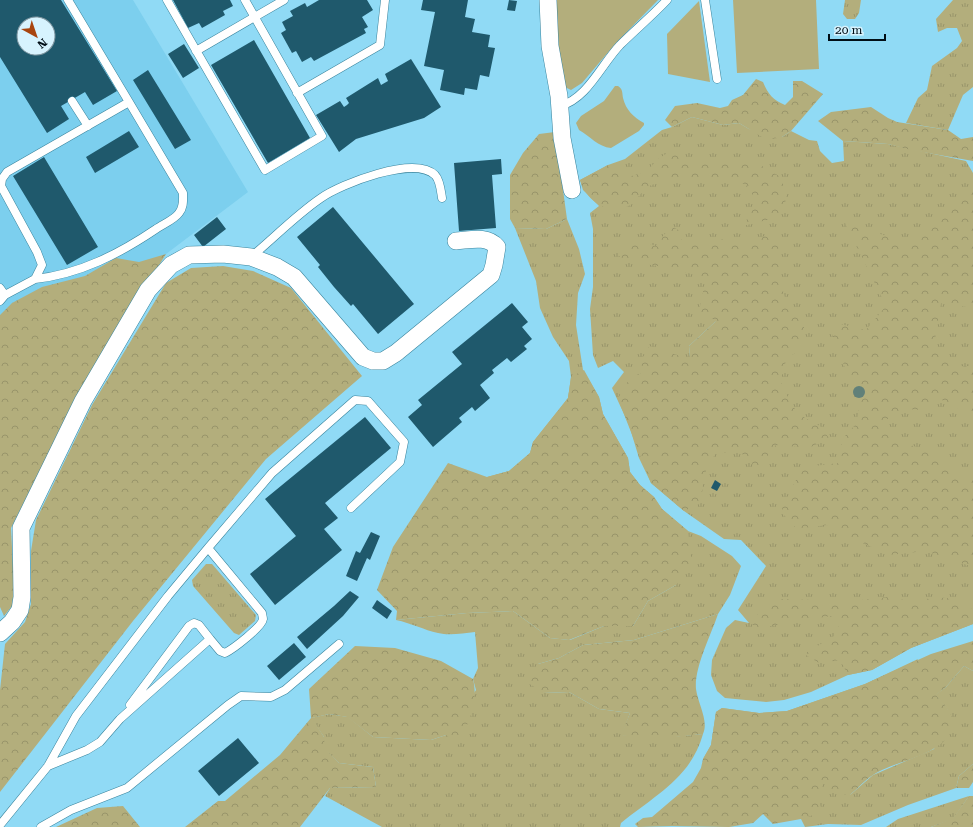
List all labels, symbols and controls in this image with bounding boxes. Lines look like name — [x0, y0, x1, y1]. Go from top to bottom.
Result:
north arrow — [16, 16, 56, 56]
scale bar — [829, 16, 885, 42]
text: 20 m — [835, 23, 862, 37]
text: N — [34, 36, 50, 51]

